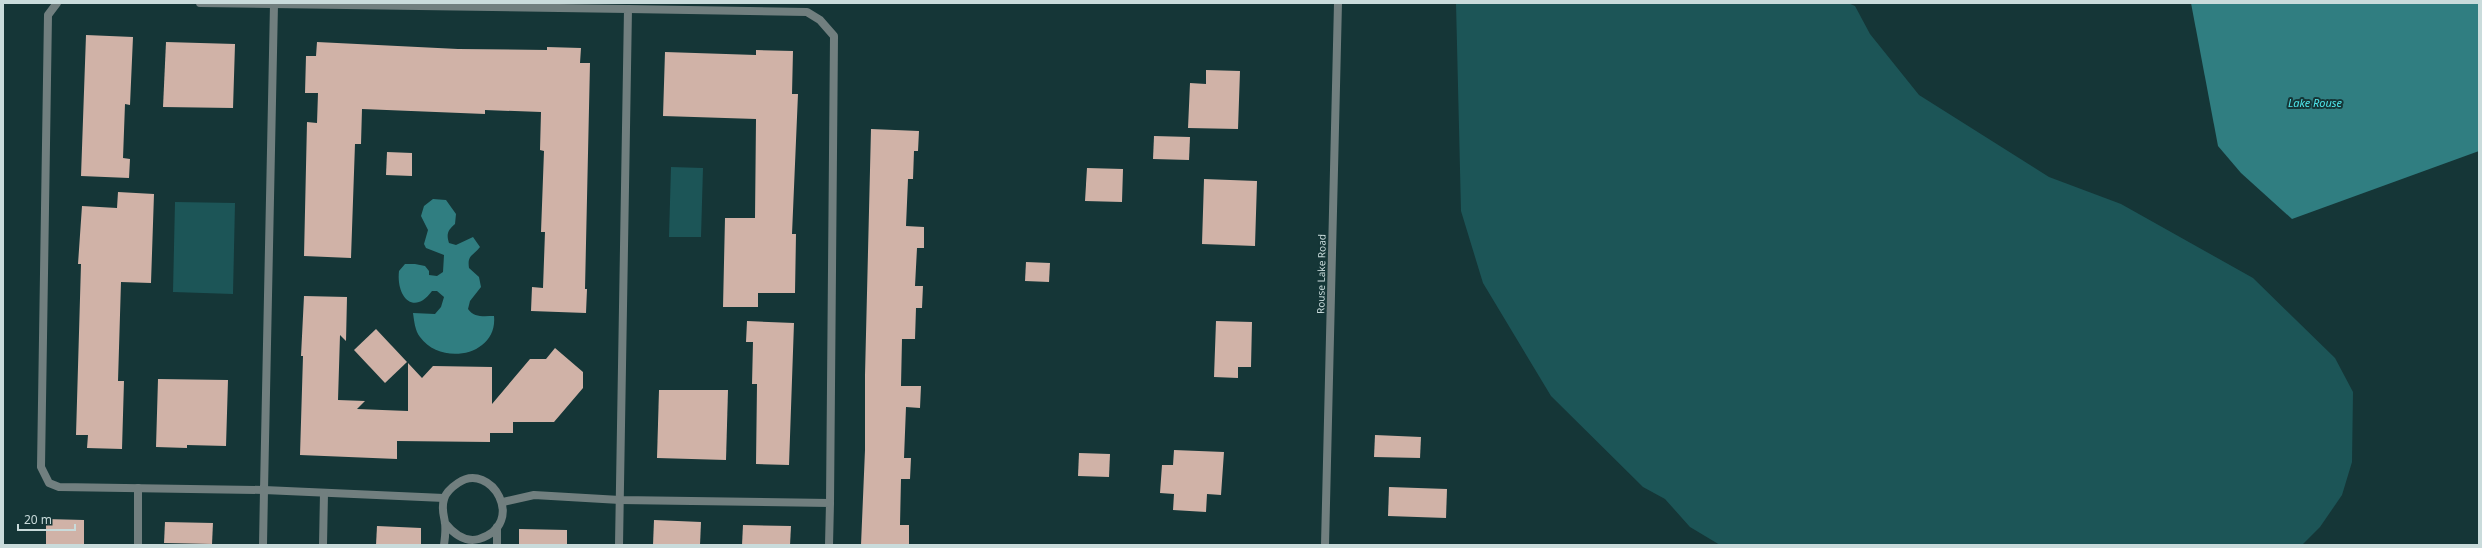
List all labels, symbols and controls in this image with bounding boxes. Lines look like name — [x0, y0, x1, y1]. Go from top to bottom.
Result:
water label: Lake Rouse — [2288, 95, 2343, 110]
street label: Rouse Lake Road — [1313, 234, 1329, 314]
scale bar — [18, 506, 75, 532]
text: 20 m — [24, 511, 52, 528]

